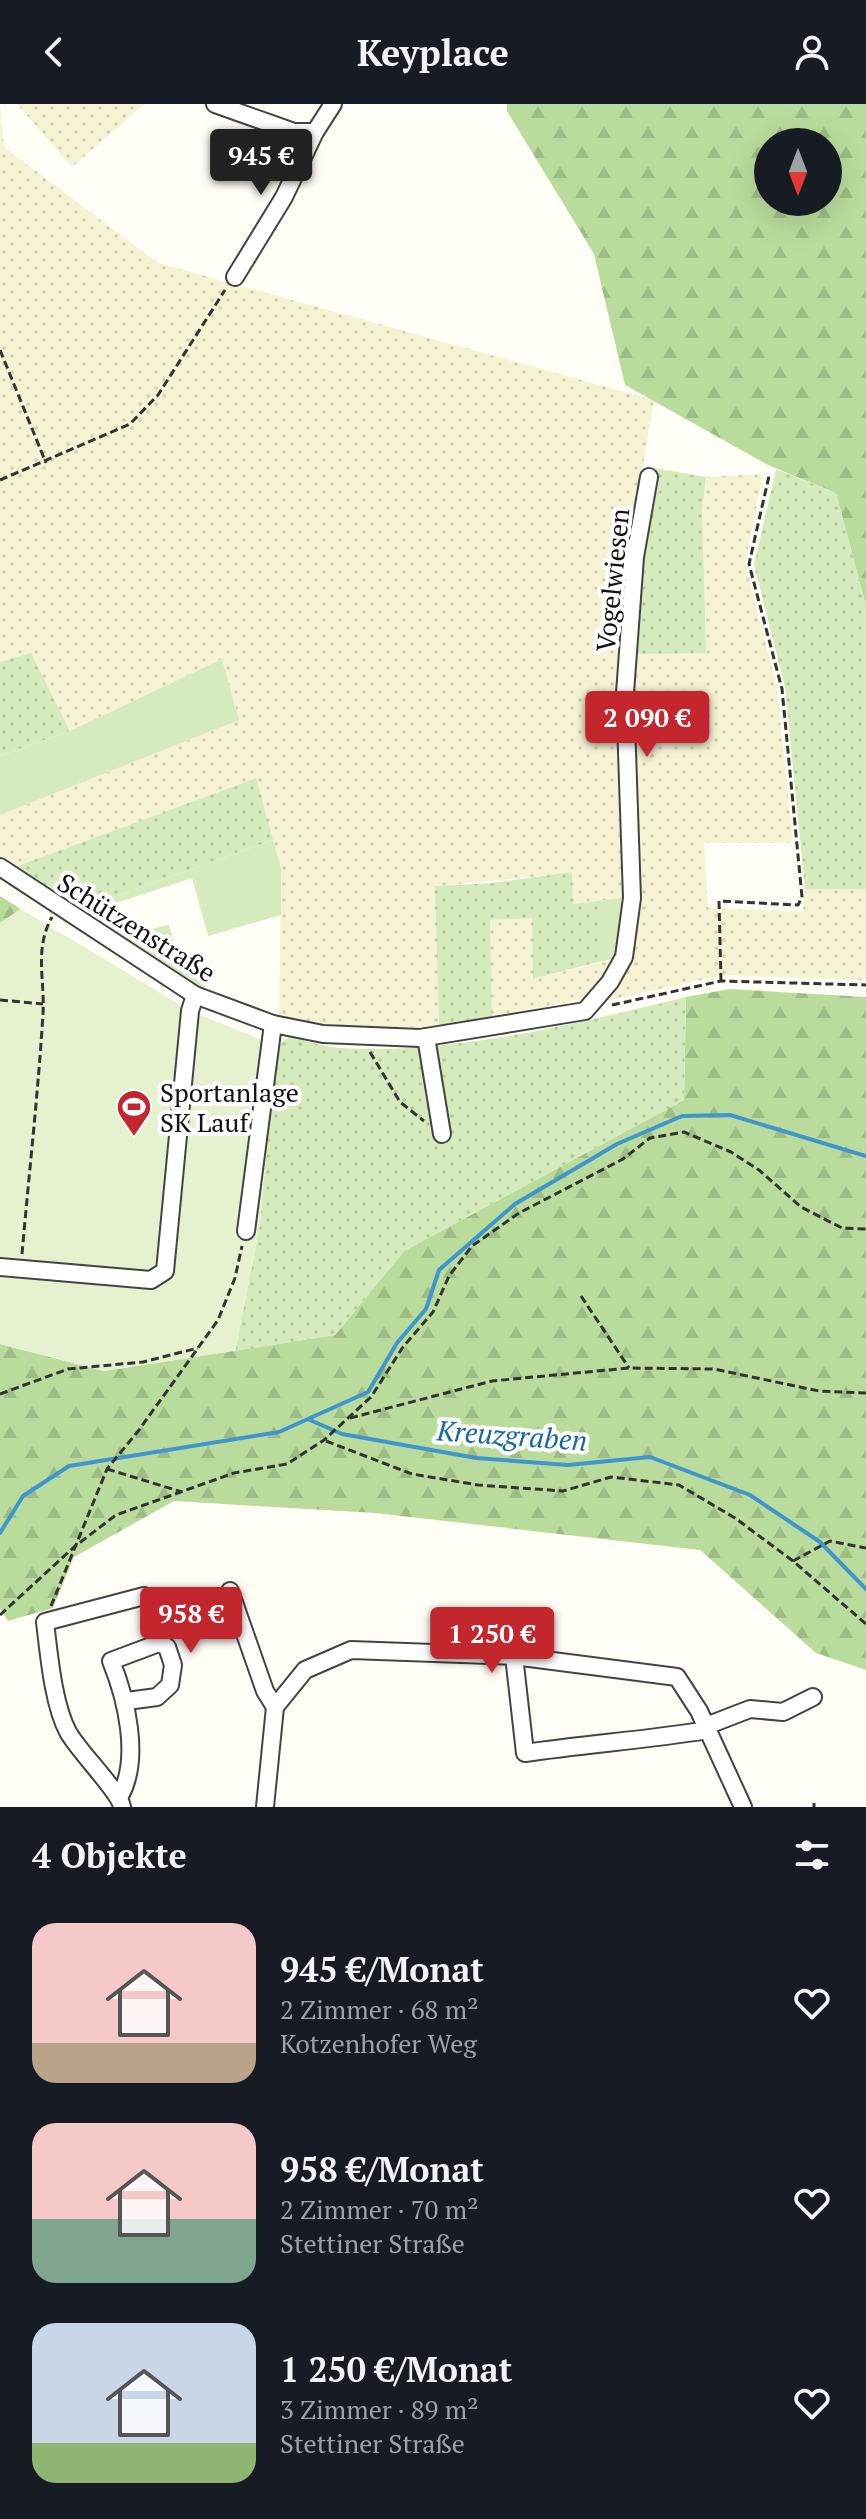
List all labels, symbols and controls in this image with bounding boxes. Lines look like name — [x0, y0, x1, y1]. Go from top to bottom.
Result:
text: Keyplace — [357, 29, 509, 76]
icon: back — [32, 30, 76, 74]
icon: person — [790, 30, 834, 74]
north arrow — [754, 128, 842, 216]
map controls — [754, 128, 842, 216]
pin: 945 € — [205, 129, 317, 197]
text: 945 € — [228, 138, 294, 172]
street label: Vogelwiesen — [588, 507, 636, 653]
pin: 2 090 € — [573, 691, 721, 759]
text: 2 090 € — [603, 700, 691, 734]
street label: Schützenstraße — [51, 865, 223, 989]
place label: Sportanlage SK Lauf — [160, 1075, 299, 1139]
sports icon: Sportanlage SK Lauf — [115, 1088, 153, 1138]
water label: Kreuzgraben — [435, 1411, 588, 1459]
pin: 958 € — [135, 1587, 247, 1655]
text: 958 € — [158, 1596, 224, 1630]
pin: 1 250 € — [418, 1607, 566, 1675]
text: 1 250 € — [448, 1616, 536, 1650]
text: 4 Objekte — [32, 1833, 187, 1878]
icon: filters — [790, 1833, 834, 1877]
text: 945 €/Monat — [280, 1947, 484, 1992]
icon: home — [96, 1955, 192, 2051]
icon: heart — [790, 1981, 834, 2025]
text: 2 Zimmer · 68 m² — [280, 1992, 478, 2026]
text: Kotzenhofer Weg — [280, 2026, 477, 2060]
text: 958 €/Monat — [280, 2147, 484, 2192]
icon: home — [96, 2155, 192, 2251]
icon: heart — [790, 2181, 834, 2225]
text: 2 Zimmer · 70 m² — [280, 2192, 478, 2226]
text: Stettiner Straße — [280, 2226, 465, 2260]
text: 1 250 €/Monat — [280, 2347, 512, 2392]
icon: home — [96, 2355, 192, 2451]
icon: heart — [790, 2381, 834, 2425]
text: 3 Zimmer · 89 m² — [280, 2392, 478, 2426]
text: Stettiner Straße — [280, 2426, 465, 2460]

